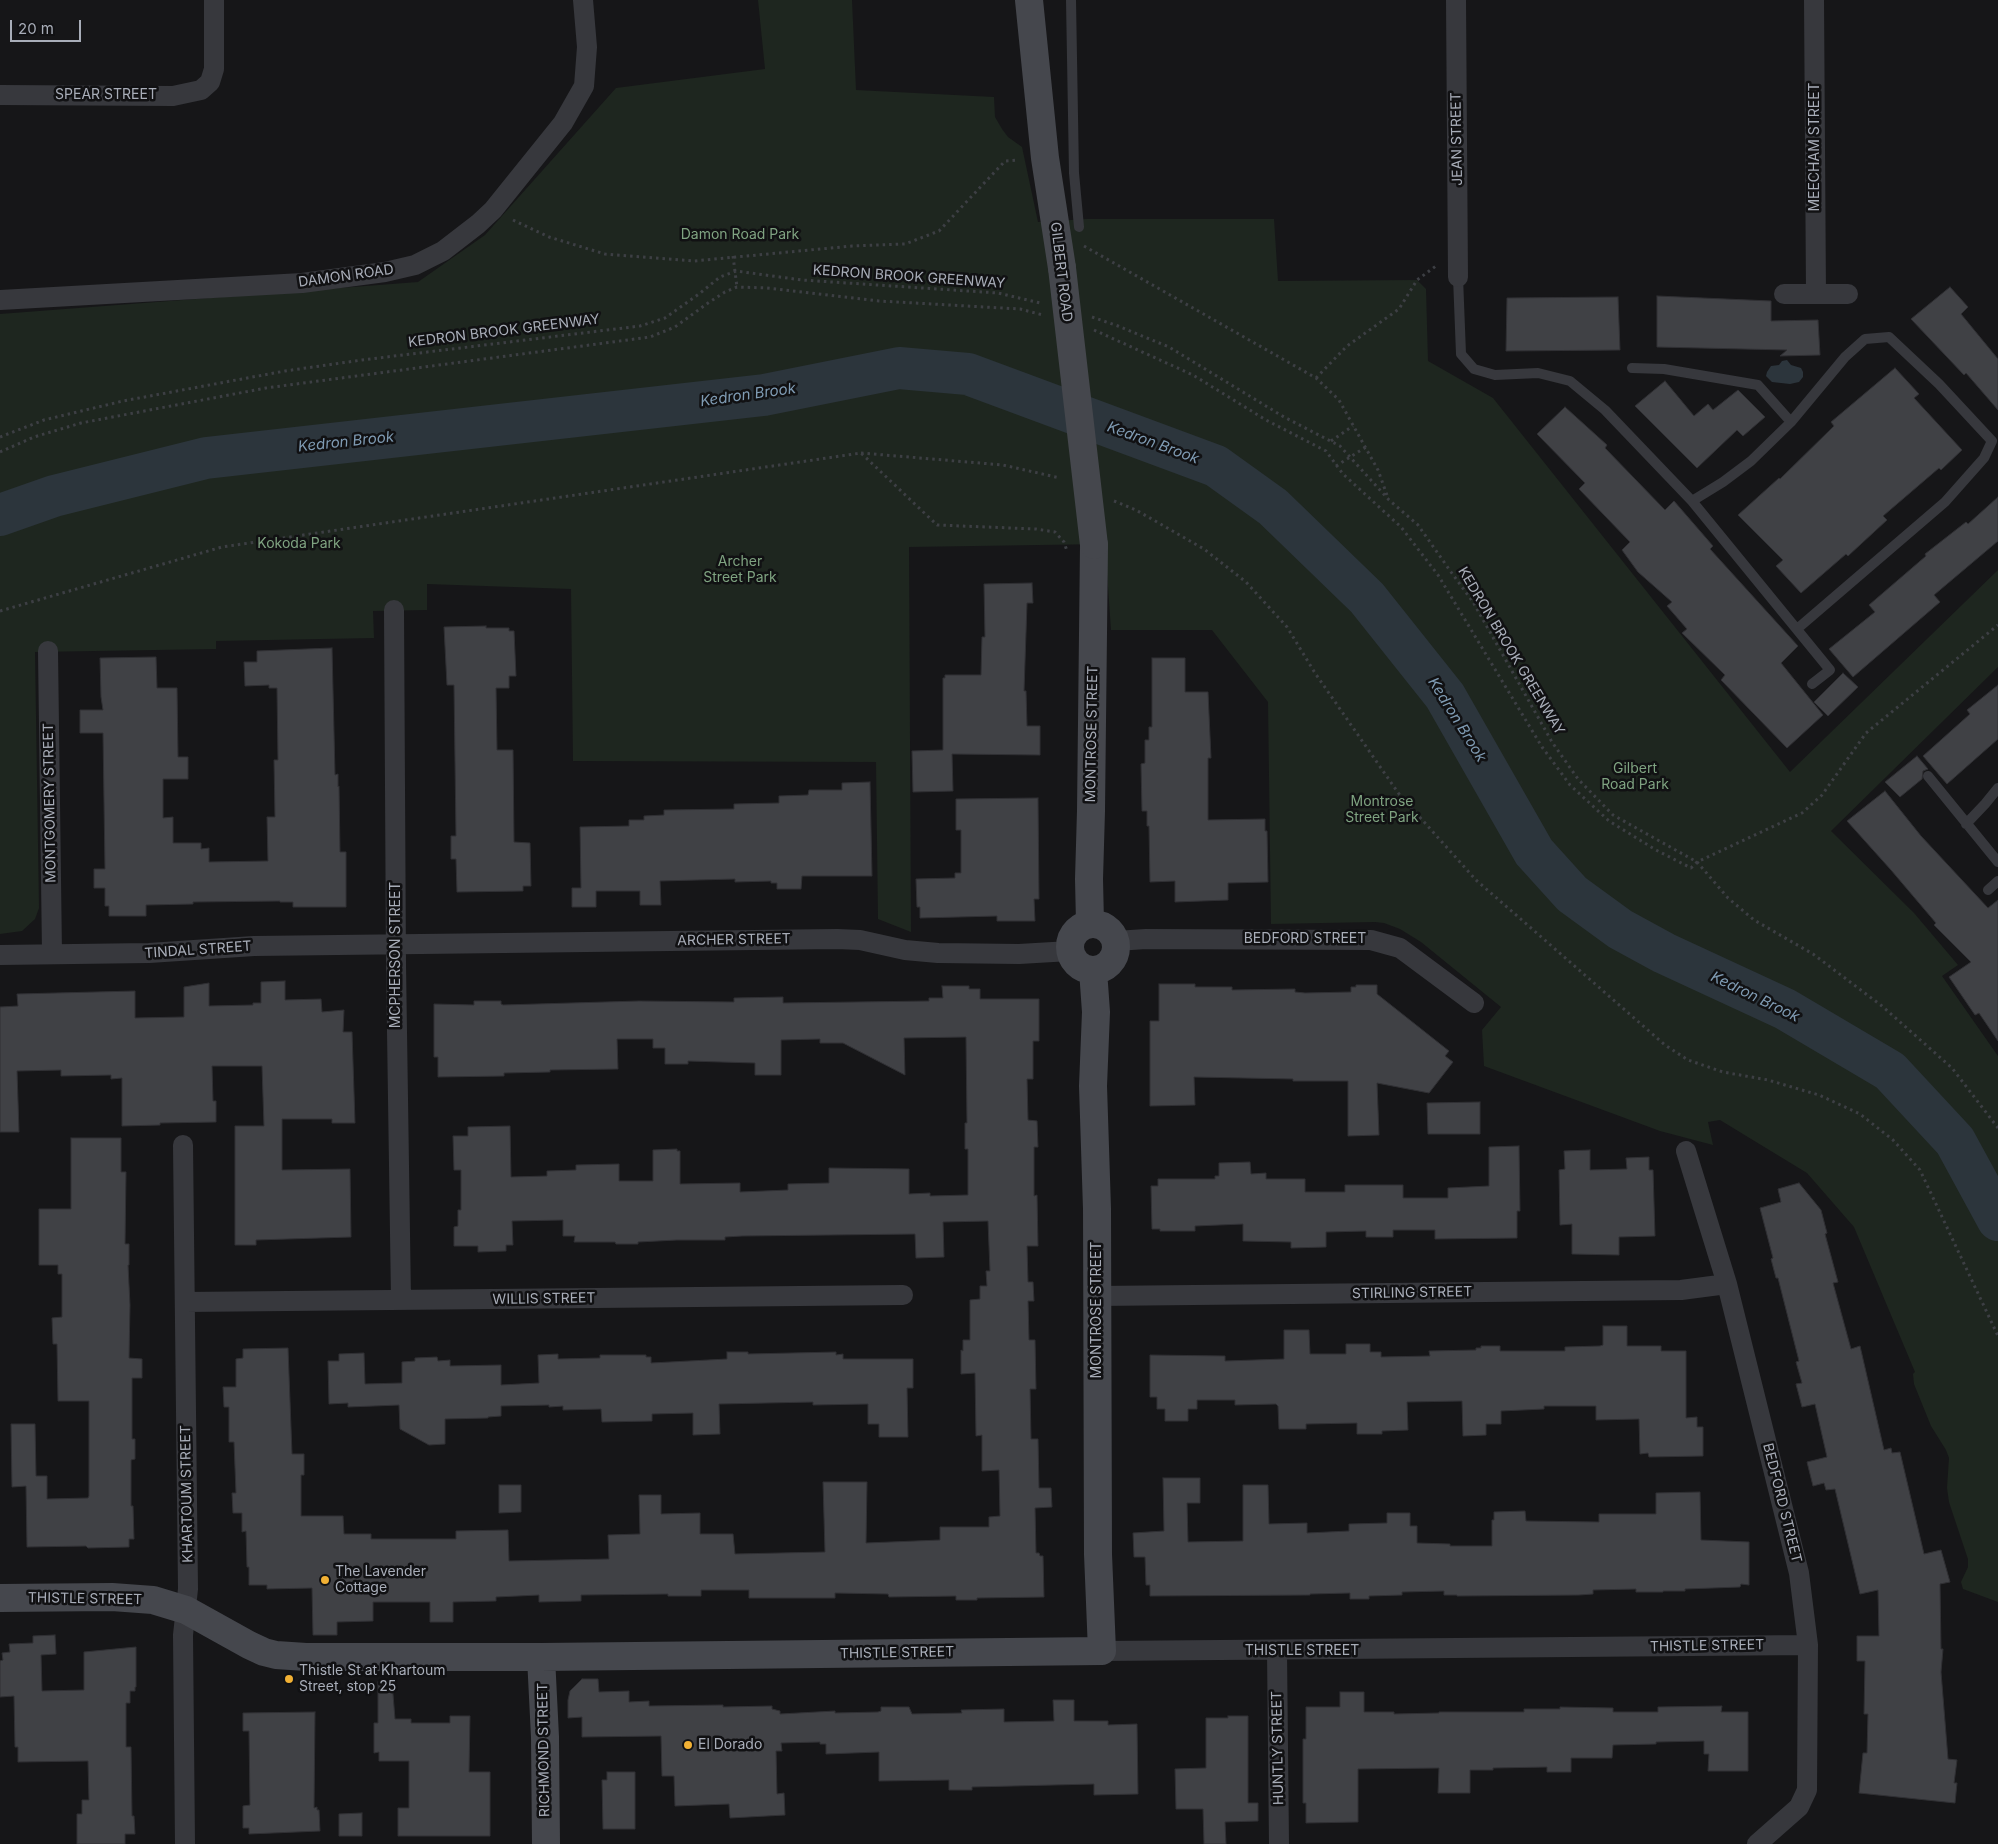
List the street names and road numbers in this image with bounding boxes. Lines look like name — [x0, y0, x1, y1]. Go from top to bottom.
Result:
street label: MEECHAM STREET — [1807, 82, 1823, 212]
street label: SPEAR STREET — [55, 87, 157, 103]
street label: JEAN STREET — [1448, 92, 1466, 186]
street label: GILBERT ROAD — [1047, 221, 1075, 323]
street label: DAMON ROAD — [297, 261, 395, 291]
street label: KEDRON BROOK GREENWAY — [812, 262, 1006, 292]
street label: KEDRON BROOK GREENWAY — [407, 311, 601, 351]
street label: KEDRON BROOK GREENWAY — [1454, 564, 1568, 738]
street label: MONTROSE STREET — [1082, 665, 1102, 803]
street label: MONTGOMERY STREET — [40, 723, 60, 883]
street label: MCPHERSON STREET — [388, 882, 404, 1028]
street label: ARCHER STREET — [677, 931, 791, 949]
street label: BEDFORD STREET — [1244, 931, 1366, 947]
street label: TINDAL STREET — [144, 938, 252, 962]
street label: MONTROSE STREET — [1089, 1242, 1105, 1378]
street label: STIRLING STREET — [1352, 1284, 1472, 1302]
street label: WILLIS STREET — [492, 1290, 596, 1308]
street label: KHARTOUM STREET — [177, 1425, 197, 1563]
street label: BEDFORD STREET — [1759, 1441, 1805, 1565]
street label: THISTLE STREET — [28, 1590, 142, 1608]
street label: THISTLE STREET — [1650, 1637, 1764, 1655]
street label: THISTLE STREET — [1245, 1643, 1359, 1659]
street label: THISTLE STREET — [840, 1644, 954, 1662]
street label: RICHMOND STREET — [534, 1683, 554, 1817]
street label: HUNTLY STREET — [1269, 1691, 1287, 1805]

